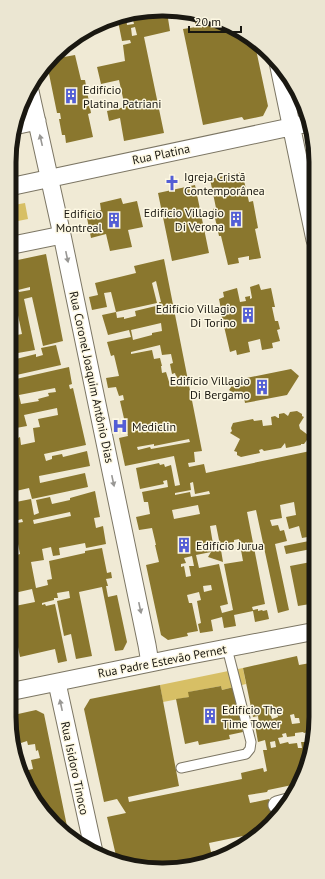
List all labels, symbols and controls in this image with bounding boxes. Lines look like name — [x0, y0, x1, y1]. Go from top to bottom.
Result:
scale bar — [189, 8, 241, 34]
text: 20 m — [195, 14, 221, 29]
place label: Edifício Platina Patriani — [83, 82, 162, 111]
building icon: Edifício Platina Patriani — [62, 87, 80, 105]
one-way arrow — [38, 134, 44, 146]
street label: Rua Platina — [131, 141, 191, 167]
place label: Igreja Cristã Contemporânea — [184, 169, 265, 198]
church icon: Igreja Cristã Contemporânea — [163, 174, 181, 192]
place label: Edifício Villagio Di Verona — [144, 205, 224, 234]
place label: Edifício Montreal — [56, 206, 102, 235]
building icon: Edifício Villagio Di Verona — [227, 210, 245, 228]
building icon: Edifício Montreal — [105, 211, 123, 229]
one-way arrow — [64, 251, 70, 264]
street label: Rua Coronel Joaquim Antônio Dias — [66, 290, 118, 464]
place label: Edifício Villagio Di Torino — [156, 301, 236, 330]
building icon: Edifício Villagio Di Torino — [239, 306, 257, 324]
place label: Edifício Villagio Di Bergamo — [170, 373, 250, 402]
building icon: Edifício Villagio Di Bergamo — [253, 378, 271, 396]
hospital icon: Mediclin — [111, 417, 129, 435]
place label: Mediclin — [132, 419, 176, 434]
one-way arrow — [111, 474, 117, 487]
building icon: Edifício Jurua — [175, 536, 193, 554]
place label: Edifício Jurua — [196, 538, 264, 553]
one-way arrow — [137, 602, 143, 614]
street label: Rua Padre Estevão Pernet — [97, 641, 227, 681]
one-way arrow — [58, 699, 64, 711]
place label: Edifício The Time Tower — [222, 702, 282, 731]
building icon: Edifício The Time Tower — [201, 707, 219, 725]
street label: Rua Isidoro Tinoco — [58, 720, 92, 816]

